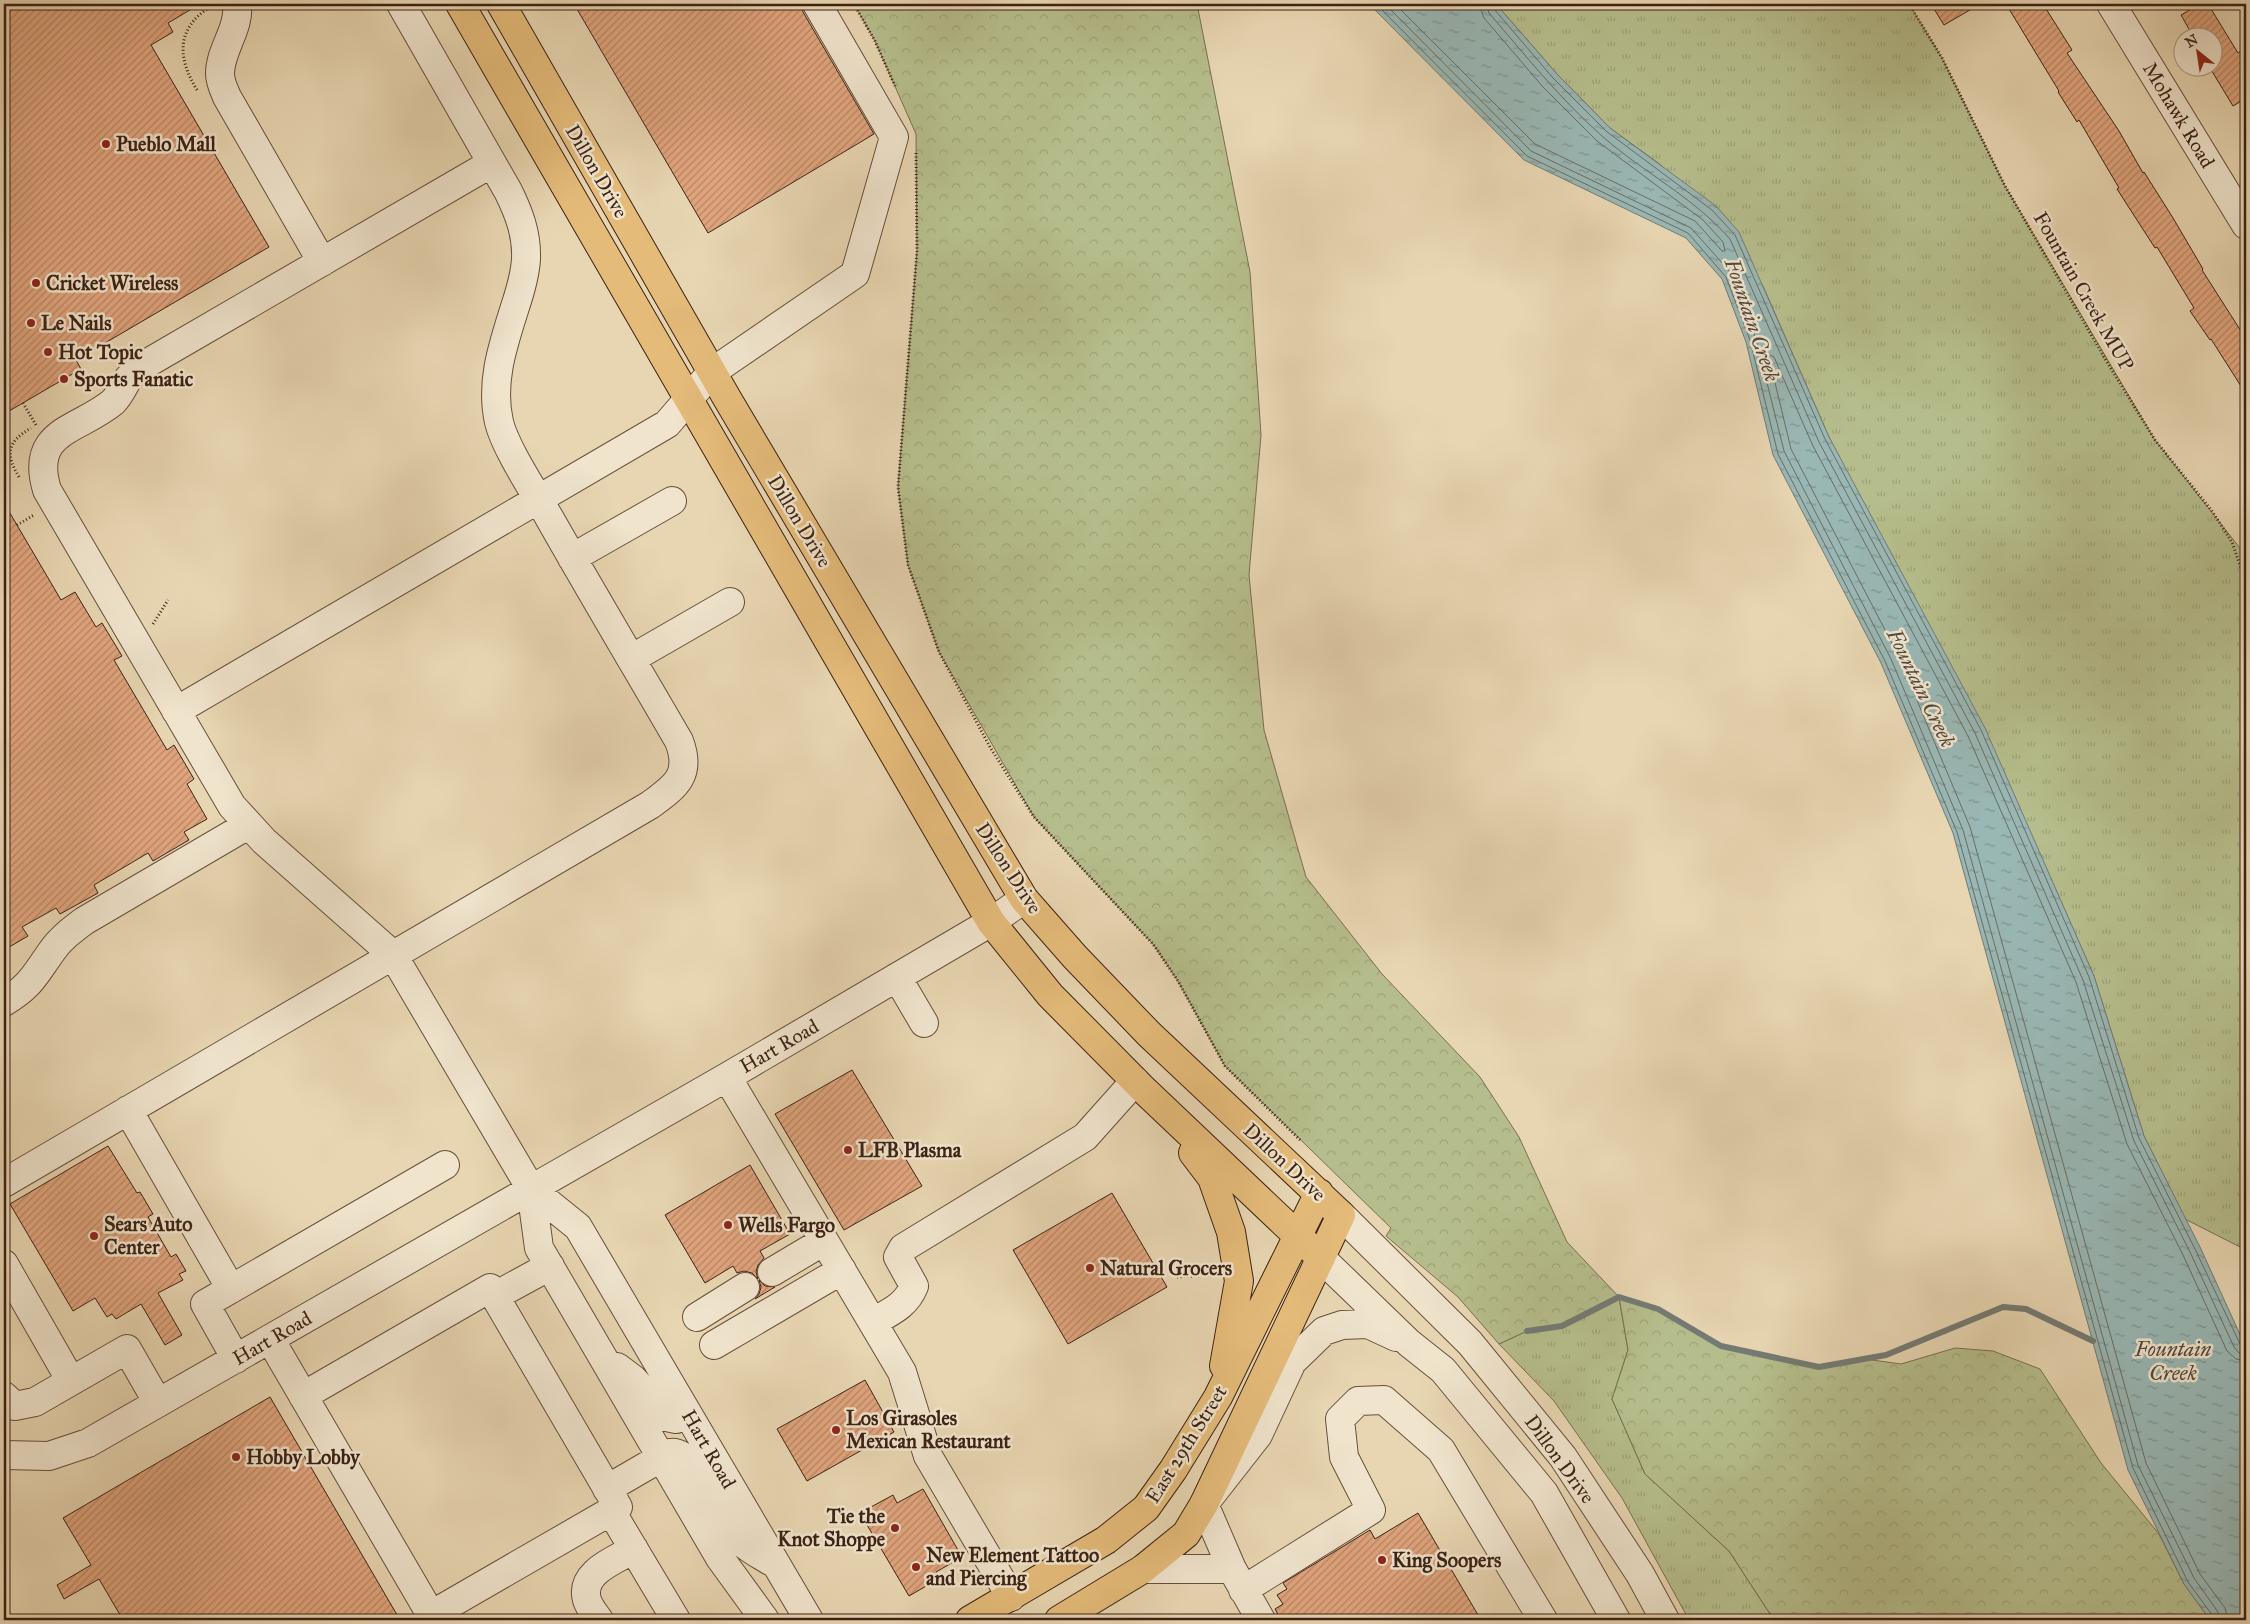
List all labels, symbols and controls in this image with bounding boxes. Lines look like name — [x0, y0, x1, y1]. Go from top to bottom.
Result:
north arrow — [2172, 28, 2222, 78]
text: N — [2182, 31, 2201, 52]
street label: Mohawk Road — [2138, 58, 2220, 172]
street label: Dillon Drive — [561, 120, 633, 222]
place label: Pueblo Mall — [116, 132, 216, 156]
marker: Pueblo Mall — [100, 138, 112, 150]
street label: Fountain Creek MUP — [2029, 207, 2139, 375]
water label: Fountain Creek — [1718, 254, 1785, 386]
place label: Cricket Wireless — [46, 271, 179, 295]
marker: Cricket Wireless — [30, 277, 42, 289]
place label: Le Nails — [41, 311, 112, 335]
marker: Le Nails — [25, 317, 37, 329]
place label: Hot Topic — [58, 340, 143, 365]
marker: Hot Topic — [42, 346, 54, 358]
place label: Sports Fanatic — [74, 367, 194, 392]
marker: Sports Fanatic — [58, 373, 70, 385]
street label: Dillon Drive — [763, 470, 837, 572]
water label: Fountain Creek — [1881, 624, 1961, 752]
street label: Dillon Drive — [971, 818, 1047, 918]
street label: Hart Road — [735, 1014, 823, 1078]
street label: Dillon Drive — [1239, 1118, 1331, 1206]
place label: LFB Plasma — [858, 1138, 962, 1162]
marker: LFB Plasma — [842, 1144, 854, 1156]
place label: Sears Auto Center — [104, 1212, 193, 1259]
place label: Wells Fargo — [738, 1213, 835, 1238]
marker: Wells Fargo — [722, 1219, 734, 1231]
marker: Sears Auto Center — [88, 1230, 100, 1242]
place label: Natural Grocers — [1100, 1256, 1233, 1280]
marker: Natural Grocers — [1084, 1262, 1096, 1274]
street label: Hart Road — [228, 1306, 316, 1370]
water label: Fountain Creek — [2134, 1336, 2211, 1386]
street label: East 29th Street — [1140, 1381, 1232, 1507]
street label: Hart Road — [677, 1405, 741, 1493]
place label: Los Girasoles Mexican Restaurant — [846, 1406, 1011, 1453]
street label: Dillon Drive — [1520, 1410, 1600, 1508]
marker: Los Girasoles Mexican Restaurant — [830, 1424, 842, 1436]
place label: Hobby Lobby — [246, 1445, 361, 1470]
marker: Hobby Lobby — [230, 1451, 242, 1463]
place label: Tie the Knot Shoppe — [777, 1504, 886, 1552]
marker: Tie the Knot Shoppe — [889, 1522, 901, 1534]
place label: New Element Tattoo and Piercing — [926, 1543, 1099, 1591]
place label: King Soopers — [1392, 1548, 1502, 1573]
marker: King Soopers — [1376, 1554, 1388, 1566]
marker: New Element Tattoo and Piercing — [910, 1561, 922, 1573]

